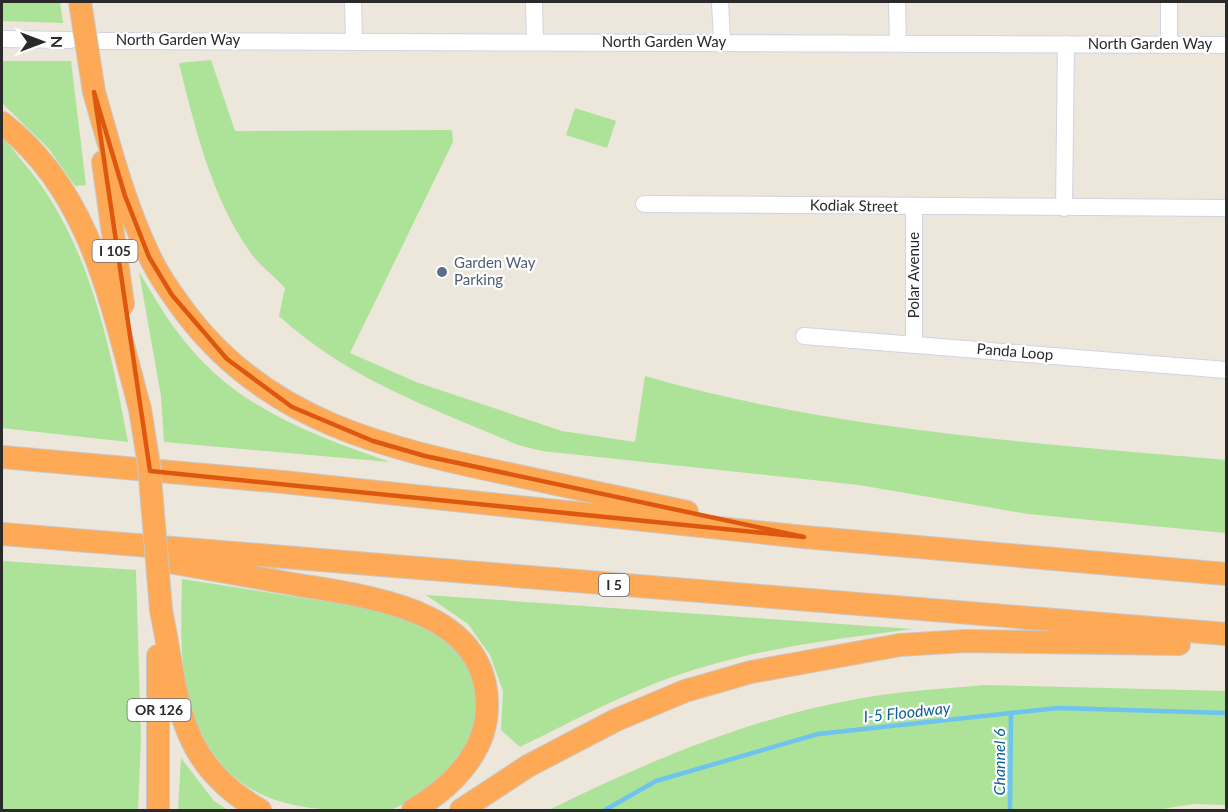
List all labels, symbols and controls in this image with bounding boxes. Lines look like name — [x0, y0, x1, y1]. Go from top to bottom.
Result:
north arrow — [12, 12, 72, 72]
street label: North Garden Way — [116, 30, 240, 48]
street label: North Garden Way — [602, 32, 726, 50]
street label: North Garden Way — [1088, 34, 1212, 52]
text: N — [48, 36, 67, 48]
street label: Kodiak Street — [810, 195, 899, 215]
street label: Polar Avenue — [904, 232, 922, 318]
road number: I 105 — [92, 240, 138, 262]
place label: Garden Way Parking — [454, 253, 536, 288]
marker: Garden Way Parking — [435, 265, 449, 279]
street label: Panda Loop — [976, 339, 1054, 363]
road number: I 5 — [599, 574, 629, 596]
water label: I-5 Floodway — [863, 697, 952, 726]
road number: OR 126 — [128, 699, 190, 721]
water label: Channel 6 — [989, 728, 1008, 796]

